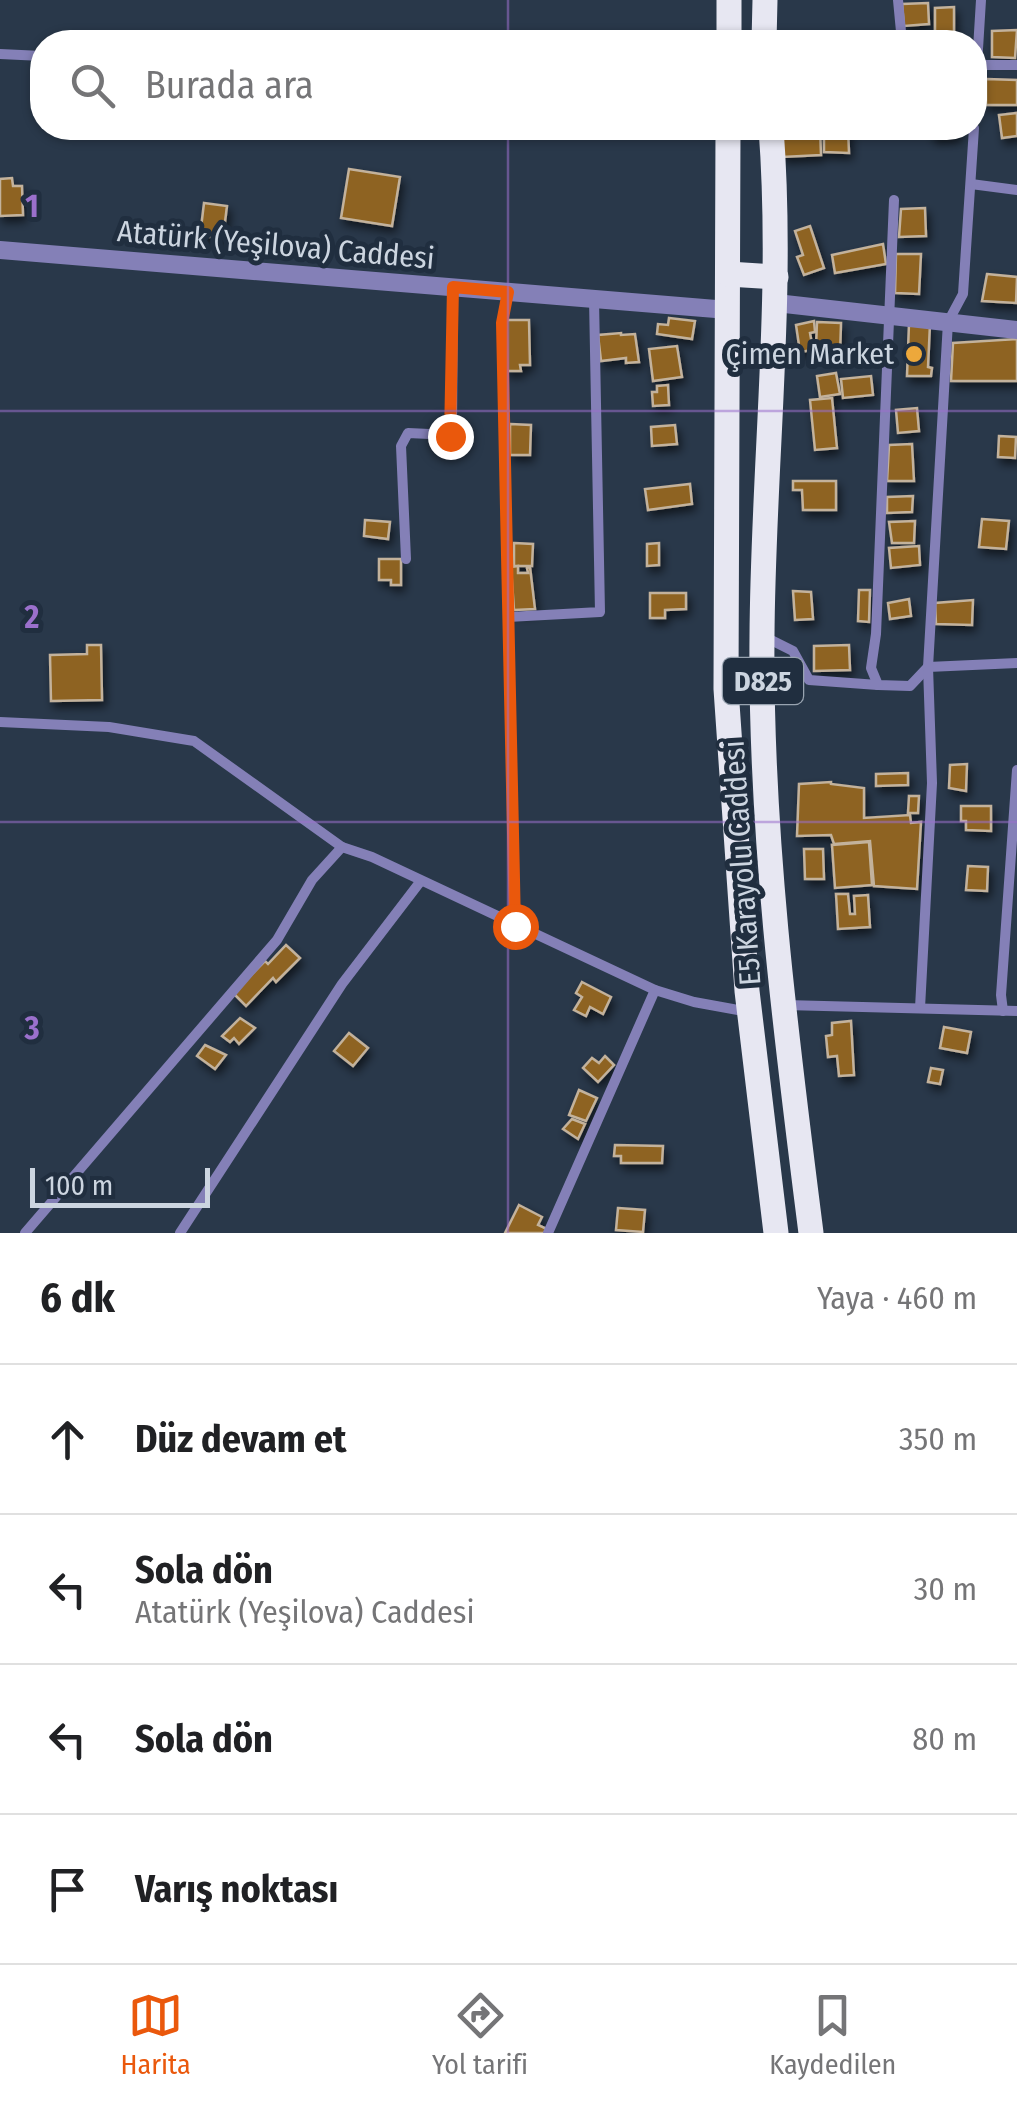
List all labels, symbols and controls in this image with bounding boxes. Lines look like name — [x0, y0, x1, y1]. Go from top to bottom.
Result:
search box — [30, 30, 987, 140]
icon: search — [65, 58, 120, 113]
text: Burada ara — [145, 62, 314, 108]
text: 1 — [25, 187, 39, 225]
street label: Atatürk (Yeşilova) Caddesi — [116, 213, 436, 277]
place label: Çimen Market — [726, 336, 894, 372]
marker: Çimen Market — [903, 343, 925, 365]
route end — [428, 414, 474, 460]
text: 2 — [24, 598, 40, 636]
road number: D825 — [723, 658, 803, 704]
street label: E5 Karayolu Caddesi — [715, 739, 769, 987]
route start — [493, 904, 539, 950]
text: 3 — [23, 1009, 40, 1047]
scale bar — [30, 1163, 210, 1208]
text: 100 m — [45, 1169, 113, 1202]
text: 6 dk — [40, 1273, 115, 1323]
text: Yaya · 460 m — [817, 1279, 977, 1317]
icon: ahead — [40, 1412, 95, 1467]
text: Düz devam et — [135, 1416, 346, 1462]
text: 350 m — [899, 1420, 977, 1458]
text: Sola dön — [135, 1547, 273, 1593]
icon: left — [40, 1562, 95, 1617]
text: 30 m — [914, 1570, 977, 1608]
text: Atatürk (Yeşilova) Caddesi — [135, 1593, 474, 1631]
icon: left — [40, 1712, 95, 1767]
text: Sola dön — [135, 1716, 273, 1762]
text: 80 m — [912, 1720, 977, 1758]
icon: arrive — [40, 1862, 95, 1917]
text: Varış noktası — [135, 1866, 338, 1912]
tab: Harita — [121, 1988, 191, 2081]
tab: Yol tarifi — [432, 1988, 528, 2081]
tab: Kaydedilen — [769, 1988, 896, 2081]

